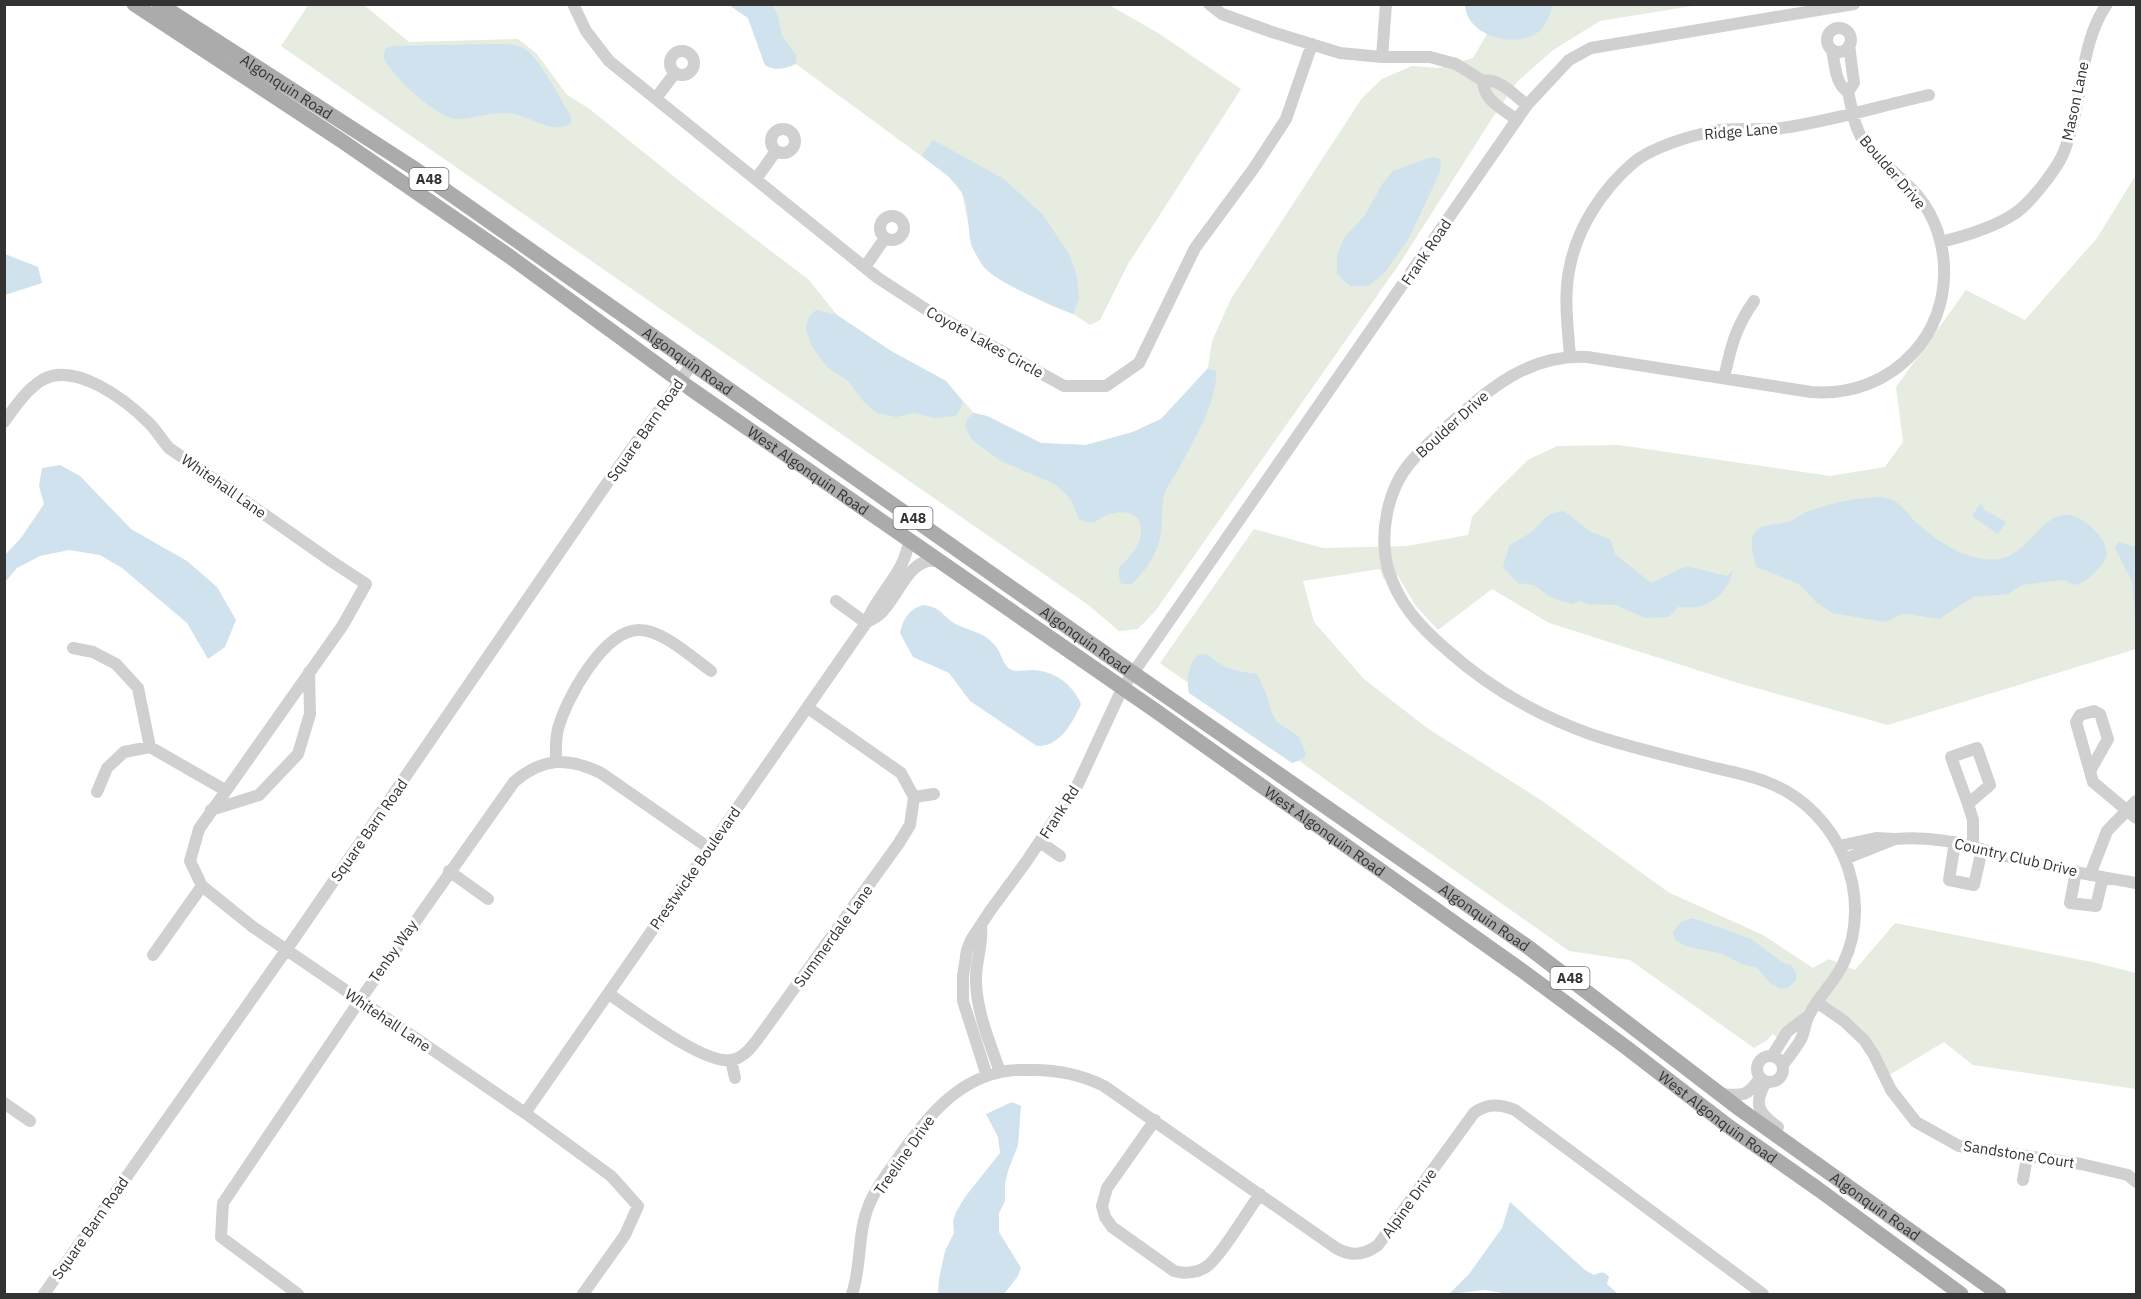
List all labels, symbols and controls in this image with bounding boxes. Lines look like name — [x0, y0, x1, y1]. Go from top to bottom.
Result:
street label: Algonquin Road — [237, 50, 337, 123]
street label: Mason Lane — [2057, 60, 2093, 142]
street label: Ridge Lane — [1703, 118, 1779, 144]
street label: Boulder Drive — [1856, 131, 1930, 213]
road number: A48 — [410, 168, 448, 190]
street label: Frank Road — [1397, 215, 1455, 289]
street label: Coyote Lakes Circle — [923, 302, 1047, 382]
street label: Algonquin Road — [639, 322, 737, 399]
street label: Square Barn Road — [603, 375, 687, 485]
street label: Boulder Drive — [1412, 386, 1492, 462]
street label: West Algonquin Road — [744, 422, 873, 519]
street label: Whitehall Lane — [178, 450, 270, 522]
road number: A48 — [894, 507, 932, 529]
street label: Algonquin Road — [1037, 602, 1135, 678]
street label: Square Barn Road — [327, 775, 411, 885]
street label: Frank Rd — [1035, 782, 1083, 842]
street label: West Algonquin Road — [1261, 782, 1389, 880]
street label: Prestwicke Boulevard — [645, 803, 745, 933]
street label: Country Club Drive — [1953, 834, 2079, 880]
street label: Algonquin Road — [1436, 879, 1534, 955]
street label: Summerdale Lane — [789, 881, 877, 991]
street label: Tenby Way — [364, 915, 422, 986]
road number: A48 — [1550, 967, 1590, 989]
street label: Whitehall Lane — [341, 984, 435, 1056]
street label: West Algonquin Road — [1655, 1066, 1781, 1167]
street label: Treeline Drive — [870, 1112, 938, 1198]
street label: Sandstone Court — [1962, 1136, 2076, 1172]
street label: Alpine Drive — [1377, 1165, 1441, 1241]
street label: Algonquin Road — [1827, 1167, 1924, 1244]
street label: Square Barn Road — [48, 1173, 132, 1283]

